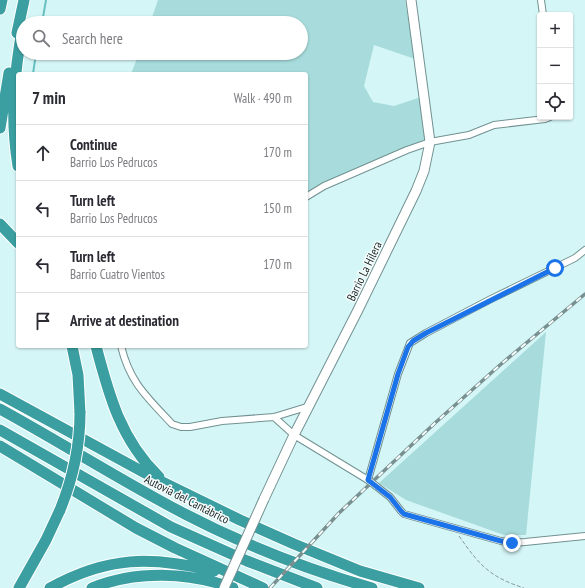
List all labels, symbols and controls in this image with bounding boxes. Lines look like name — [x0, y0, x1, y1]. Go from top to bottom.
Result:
map controls — [537, 12, 573, 120]
button: + — [537, 12, 573, 48]
search box — [16, 16, 308, 60]
icon: search — [30, 27, 52, 49]
text: Search here — [62, 29, 123, 48]
button: − — [537, 48, 573, 84]
button: locate — [537, 84, 573, 120]
text: 7 min — [32, 87, 66, 109]
text: Walk · 490 m — [234, 90, 292, 107]
text: Continue — [70, 135, 117, 154]
icon: ahead — [32, 142, 54, 164]
text: 170 m — [263, 144, 292, 161]
text: Barrio Los Pedrucos — [70, 154, 157, 171]
text: Turn left — [70, 191, 115, 210]
icon: left — [32, 198, 54, 220]
text: 150 m — [263, 200, 292, 217]
text: Barrio Los Pedrucos — [70, 210, 157, 227]
street label: Barrio La Hilera — [343, 239, 385, 303]
text: Turn left — [70, 247, 115, 266]
icon: left — [32, 254, 54, 276]
text: 170 m — [263, 256, 292, 273]
route start — [546, 259, 564, 277]
text: Barrio Cuatro Vientos — [70, 266, 165, 283]
icon: arrive — [32, 310, 54, 332]
text: Arrive at destination — [70, 311, 179, 330]
street label: Autovía del Cantábrico — [142, 471, 232, 527]
route end — [503, 534, 521, 552]

